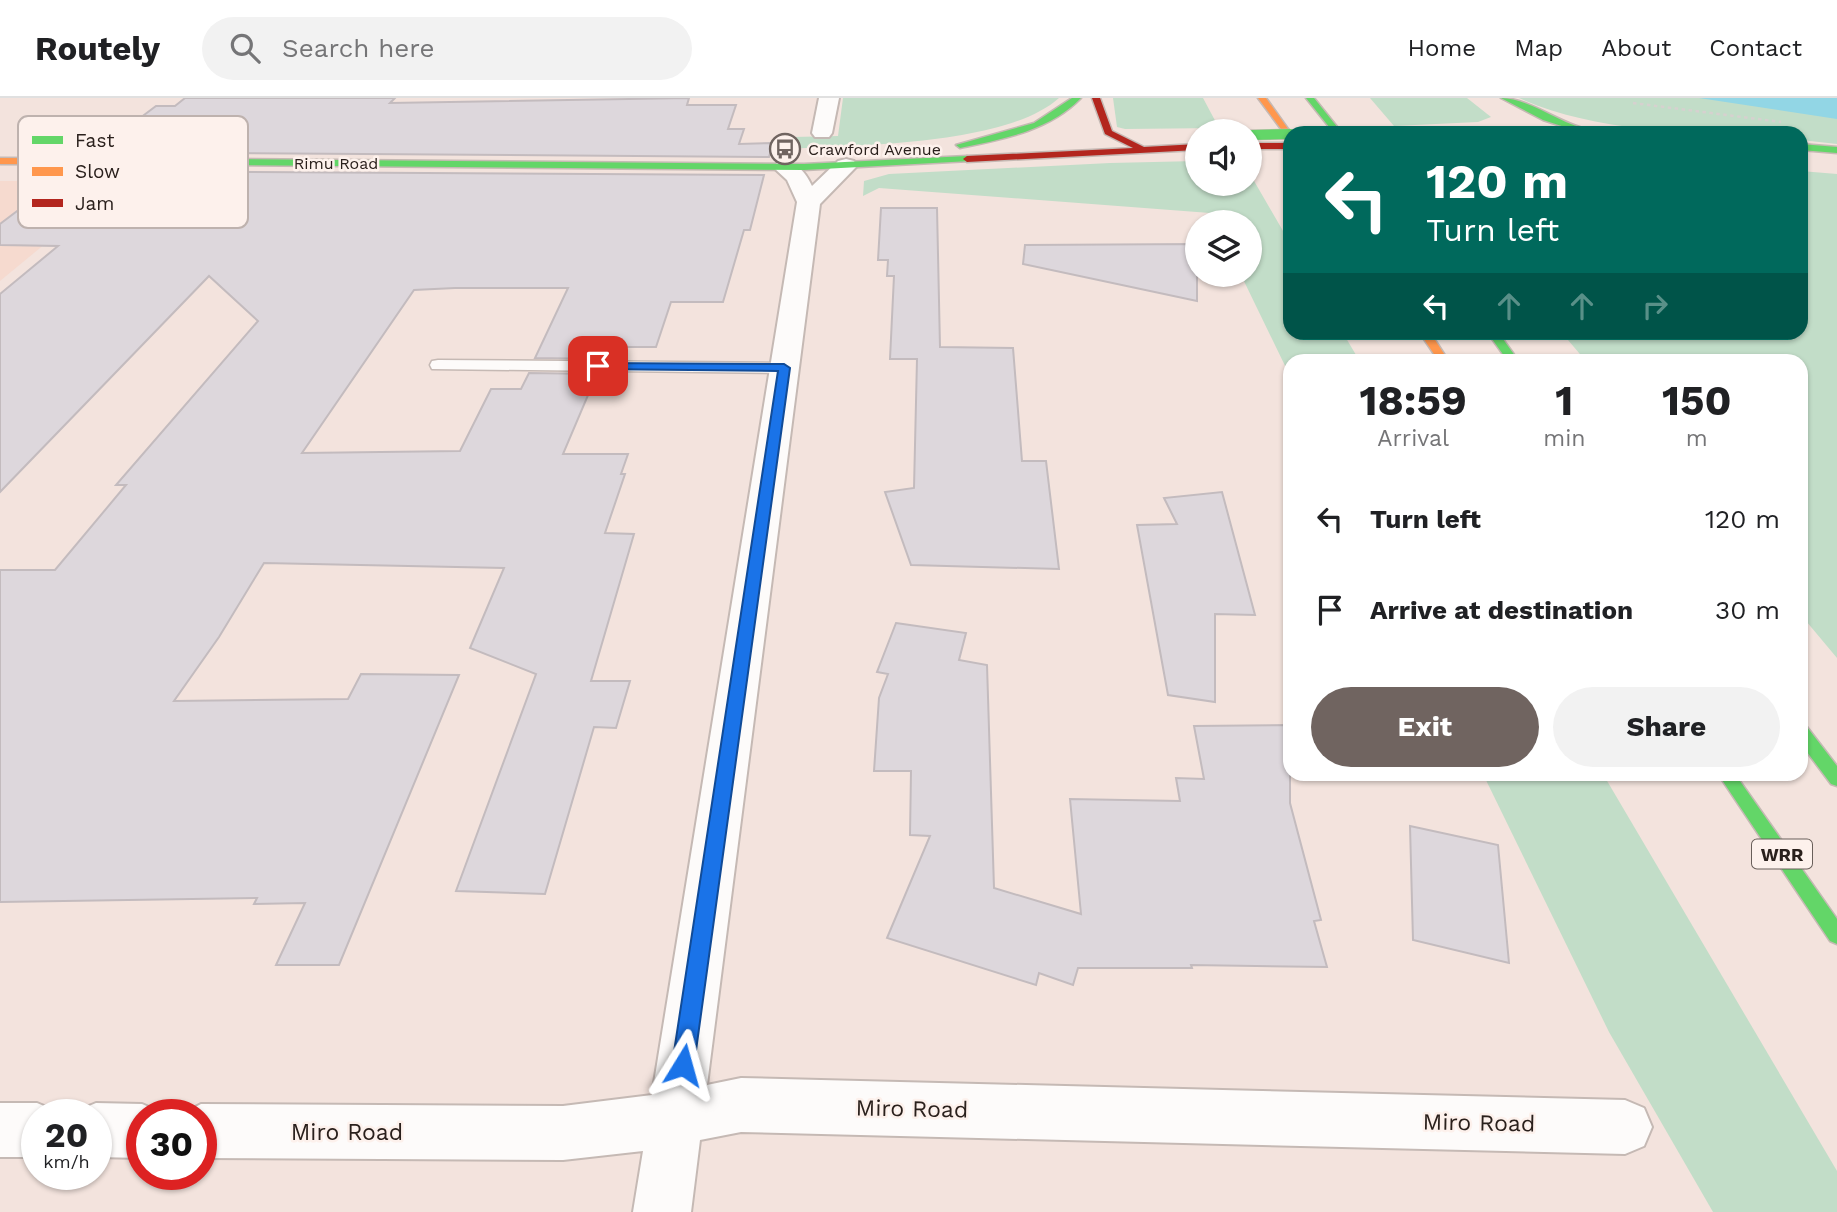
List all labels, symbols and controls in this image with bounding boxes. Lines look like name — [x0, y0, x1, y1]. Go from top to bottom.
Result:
search box — [202, 17, 692, 80]
text: Routely — [35, 29, 160, 68]
icon: search — [226, 29, 264, 67]
text: Search here — [282, 33, 434, 63]
text: Home — [1408, 34, 1476, 62]
text: Map — [1514, 34, 1563, 62]
text: About — [1601, 34, 1671, 62]
text: Contact — [1709, 34, 1802, 62]
legend — [18, 116, 248, 228]
map controls — [1185, 119, 1262, 287]
button: sound — [1185, 119, 1262, 196]
text: Fast — [75, 129, 114, 152]
bus stop icon: Crawford Avenue — [768, 132, 802, 166]
place label: Crawford Avenue — [808, 140, 941, 159]
text: 120 m — [1426, 152, 1568, 210]
street label: Rimu Road — [294, 154, 378, 173]
icon: left — [1311, 154, 1402, 245]
text: Slow — [75, 160, 120, 183]
text: Jam — [75, 192, 114, 215]
button: layers — [1185, 210, 1262, 287]
text: Turn left — [1426, 211, 1559, 249]
icon: left — [1417, 287, 1455, 325]
icon: ahead — [1490, 287, 1528, 325]
icon: ahead — [1563, 287, 1601, 325]
icon: right — [1636, 287, 1674, 325]
pin — [568, 336, 628, 396]
icon: arrive — [579, 347, 617, 385]
text: 18:59 — [1359, 376, 1467, 425]
text: 1 — [1555, 376, 1573, 425]
text: 150 — [1662, 376, 1732, 425]
text: Arrival — [1377, 425, 1449, 452]
text: min — [1543, 425, 1586, 452]
text: m — [1686, 425, 1708, 452]
icon: left — [1311, 500, 1349, 538]
text: Turn left — [1370, 504, 1481, 534]
text: 120 m — [1705, 504, 1780, 534]
icon: arrive — [1311, 591, 1349, 629]
text: Arrive at destination — [1370, 595, 1633, 625]
text: 30 m — [1715, 595, 1780, 625]
button: Exit — [1311, 687, 1539, 767]
button: Share — [1553, 687, 1780, 767]
road number: WRR — [1752, 840, 1812, 868]
position arrow — [646, 1028, 720, 1102]
street label: Miro Road — [855, 1095, 969, 1123]
speed limit sign: 30 — [126, 1099, 217, 1190]
street label: Miro Road — [1422, 1109, 1536, 1137]
text: 20 — [45, 1114, 88, 1156]
street label: Miro Road — [291, 1119, 403, 1146]
text: km/h — [43, 1151, 90, 1172]

